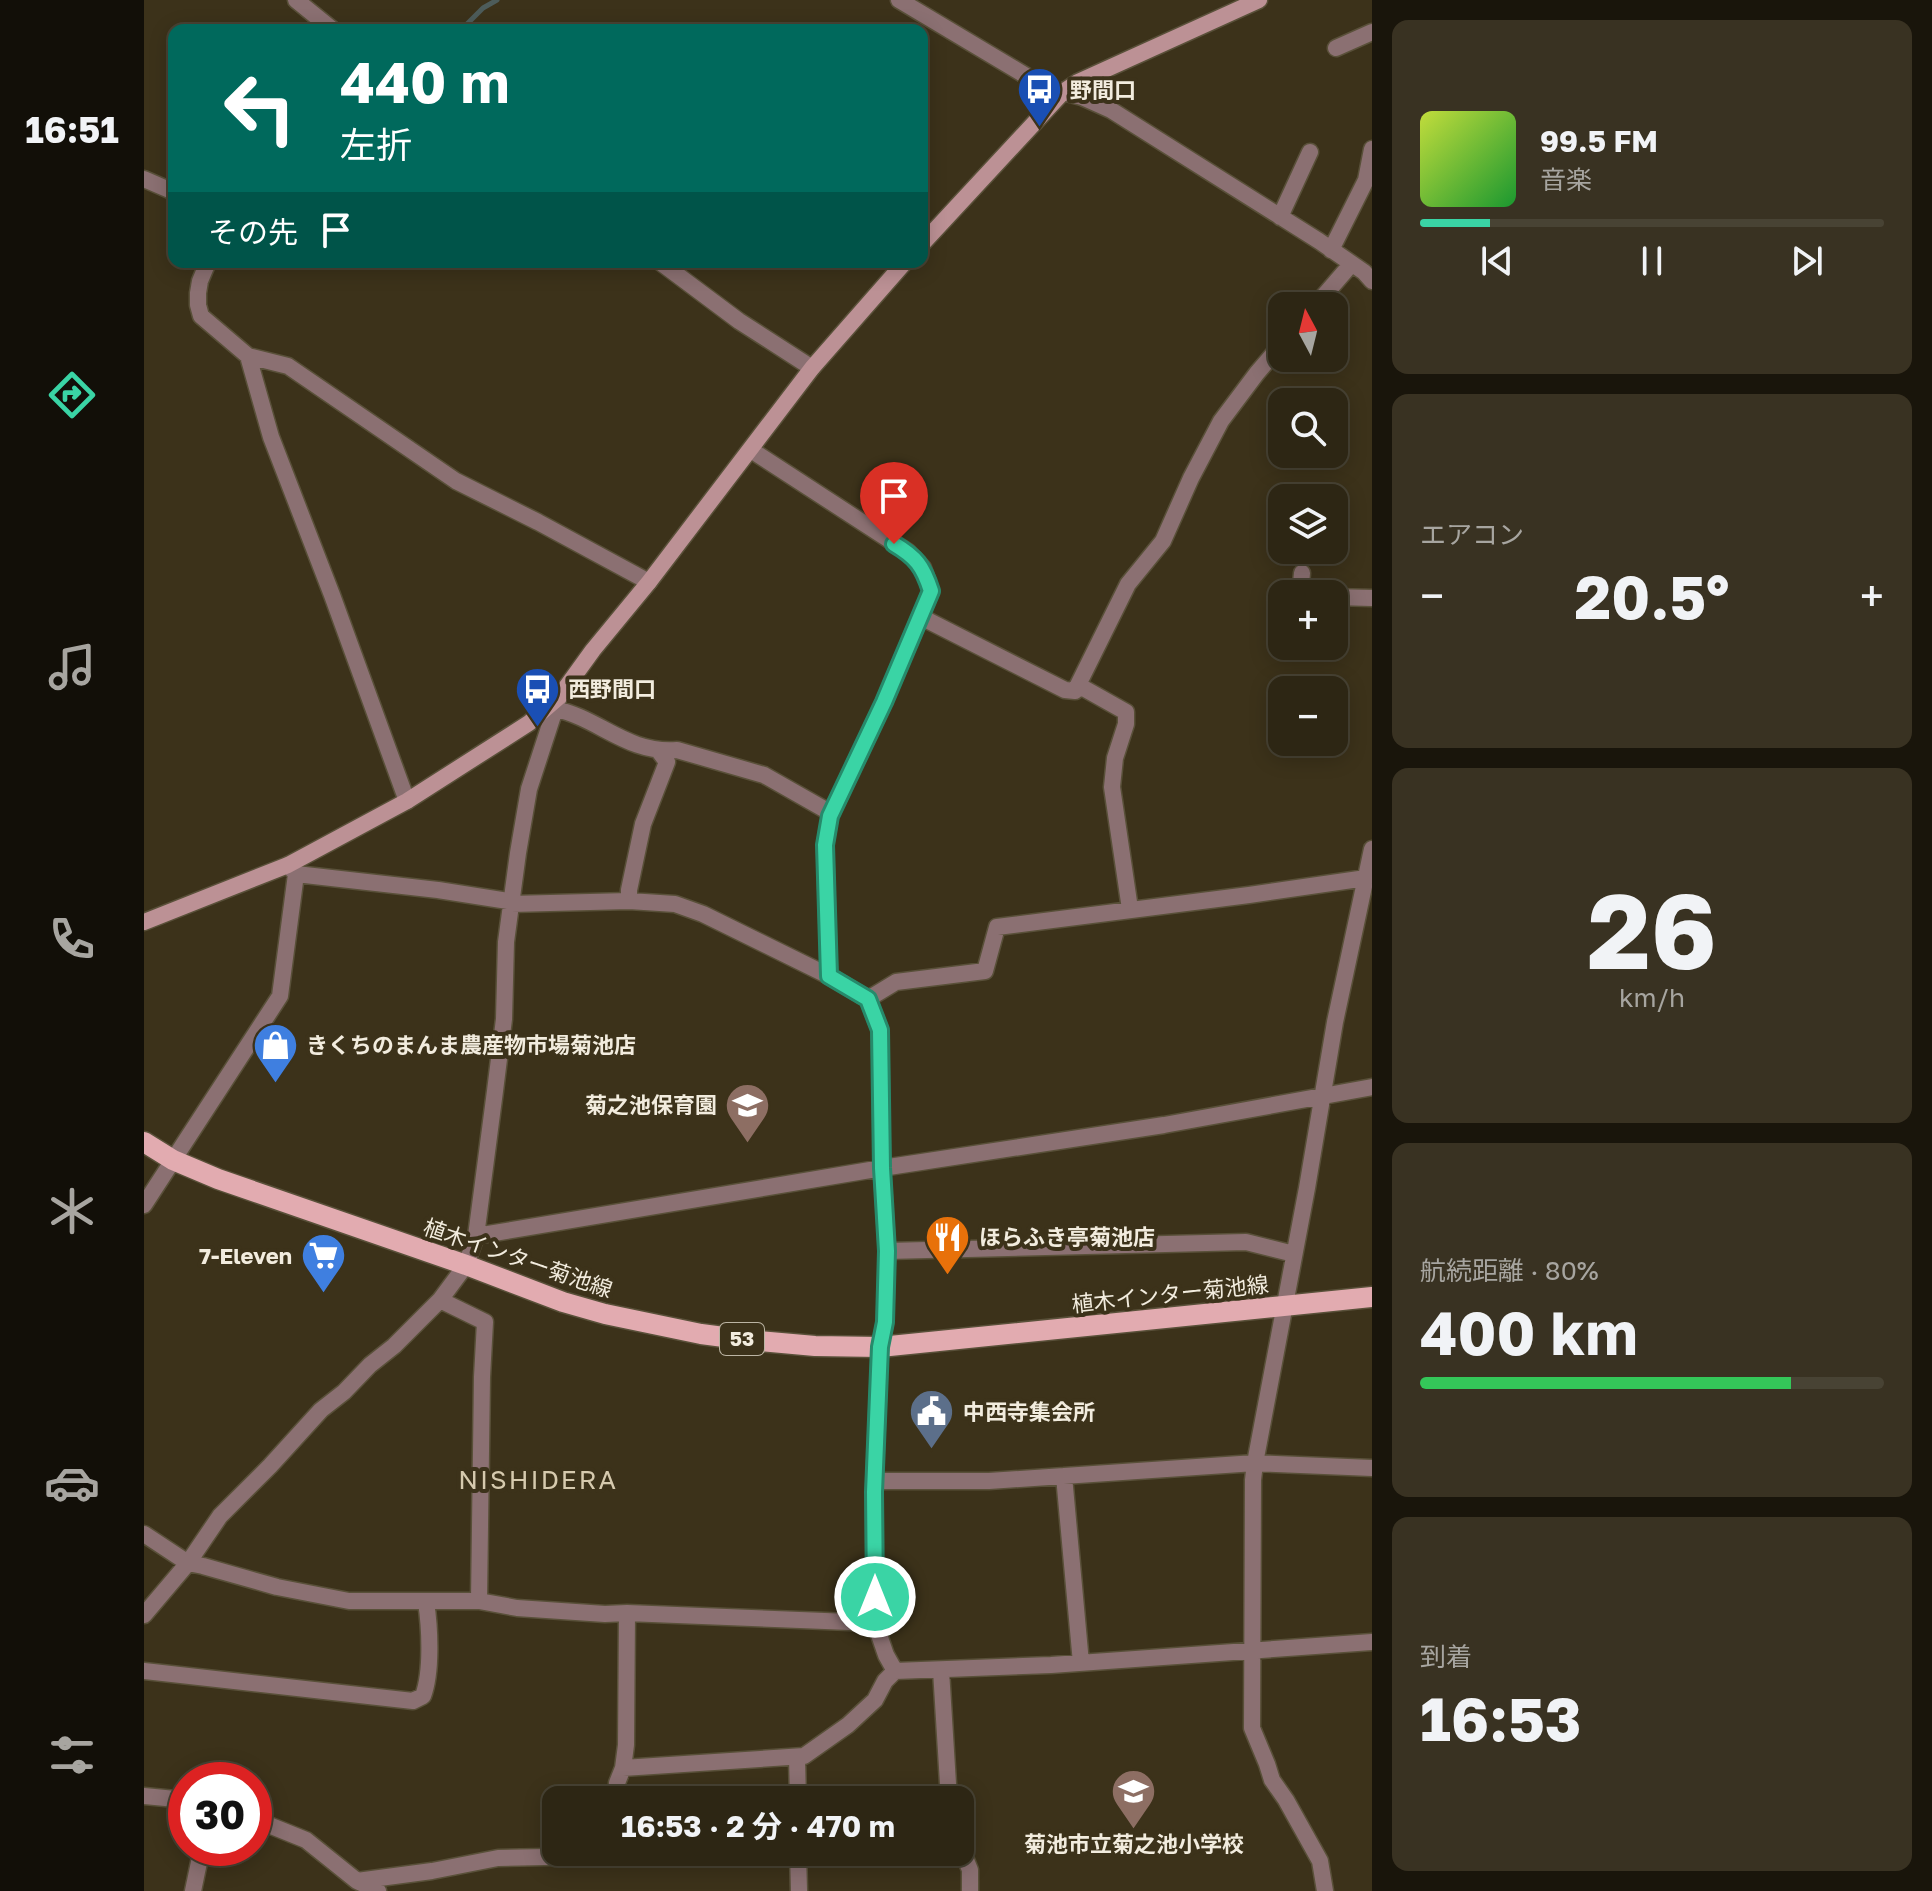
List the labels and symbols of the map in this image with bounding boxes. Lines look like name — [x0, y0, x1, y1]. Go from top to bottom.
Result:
bus stop icon: 野間口 — [1015, 66, 1063, 129]
place label: 野間口 — [1070, 76, 1136, 103]
north arrow — [1268, 292, 1348, 372]
pin — [860, 462, 928, 544]
bus stop icon: 西野間口 — [513, 665, 561, 728]
place label: 西野間口 — [568, 675, 656, 702]
shop icon: きくちのまんま農産物市場菊池店 — [251, 1021, 299, 1084]
place label: きくちのまんま農産物市場菊池店 — [306, 1031, 636, 1058]
school or university icon: 菊之池保育園 — [724, 1081, 772, 1144]
place label: 菊之池保育園 — [585, 1091, 717, 1118]
street label: 植木インター菊池線 — [420, 1213, 616, 1303]
restaurant icon: ほらふき亭菊池店 — [924, 1213, 972, 1276]
place label: ほらふき亭菊池店 — [979, 1223, 1155, 1250]
supermarket icon: 7-Eleven — [299, 1232, 347, 1295]
place label: 7-Eleven — [199, 1242, 292, 1269]
street label: 植木インター菊池線 — [1070, 1270, 1270, 1317]
road number: 53 — [720, 1323, 764, 1355]
public building icon: 中西寺集会所 — [908, 1388, 956, 1451]
place label: 中西寺集会所 — [963, 1398, 1095, 1425]
district label: NISHIDERA — [458, 1464, 618, 1495]
position arrow — [833, 1555, 917, 1639]
speed limit sign: 30 — [168, 1762, 272, 1866]
school or university icon: 菊池市立菊之池小学校 — [1110, 1767, 1158, 1830]
place label: 菊池市立菊之池小学校 — [1024, 1830, 1244, 1857]

